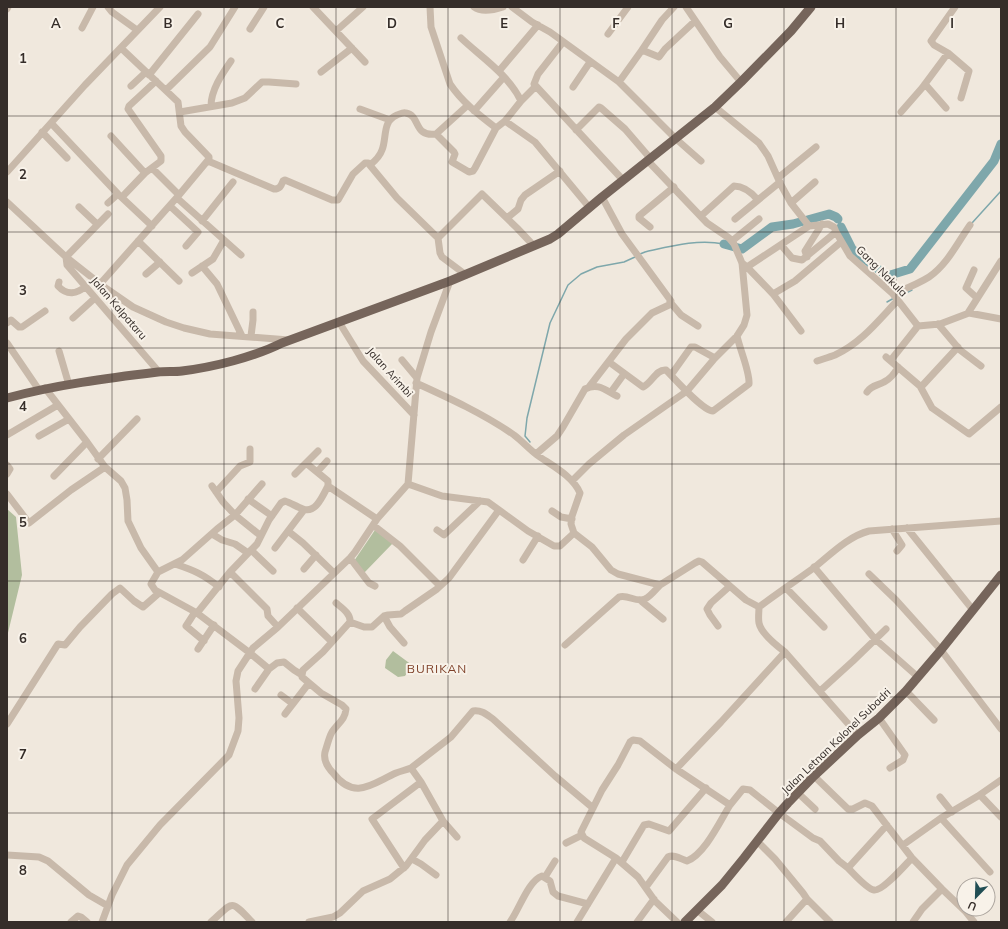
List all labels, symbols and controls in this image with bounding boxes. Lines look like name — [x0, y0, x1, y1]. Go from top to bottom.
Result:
text: A — [51, 15, 61, 31]
text: B — [164, 15, 173, 31]
text: C — [276, 15, 285, 31]
text: D — [387, 15, 397, 31]
text: E — [500, 15, 508, 31]
text: F — [612, 15, 620, 31]
text: G — [723, 15, 733, 31]
text: H — [835, 15, 845, 31]
text: I — [950, 15, 954, 31]
text: 1 — [19, 50, 27, 66]
text: 2 — [19, 166, 27, 182]
street label: Gang Nakula — [853, 242, 911, 300]
street label: Jalan Kalpataru — [88, 274, 150, 342]
text: 3 — [19, 282, 27, 298]
street label: Jalan Arimbi — [364, 344, 416, 400]
text: 4 — [19, 398, 27, 414]
text: 5 — [19, 514, 27, 530]
text: 6 — [19, 630, 27, 646]
district label: BURIKAN — [407, 661, 467, 676]
street label: Jalan Letnan Kolonel Subadri — [778, 685, 894, 797]
text: 7 — [19, 746, 27, 762]
text: 8 — [19, 862, 27, 878]
north arrow — [956, 877, 996, 917]
text: U — [966, 898, 979, 914]

